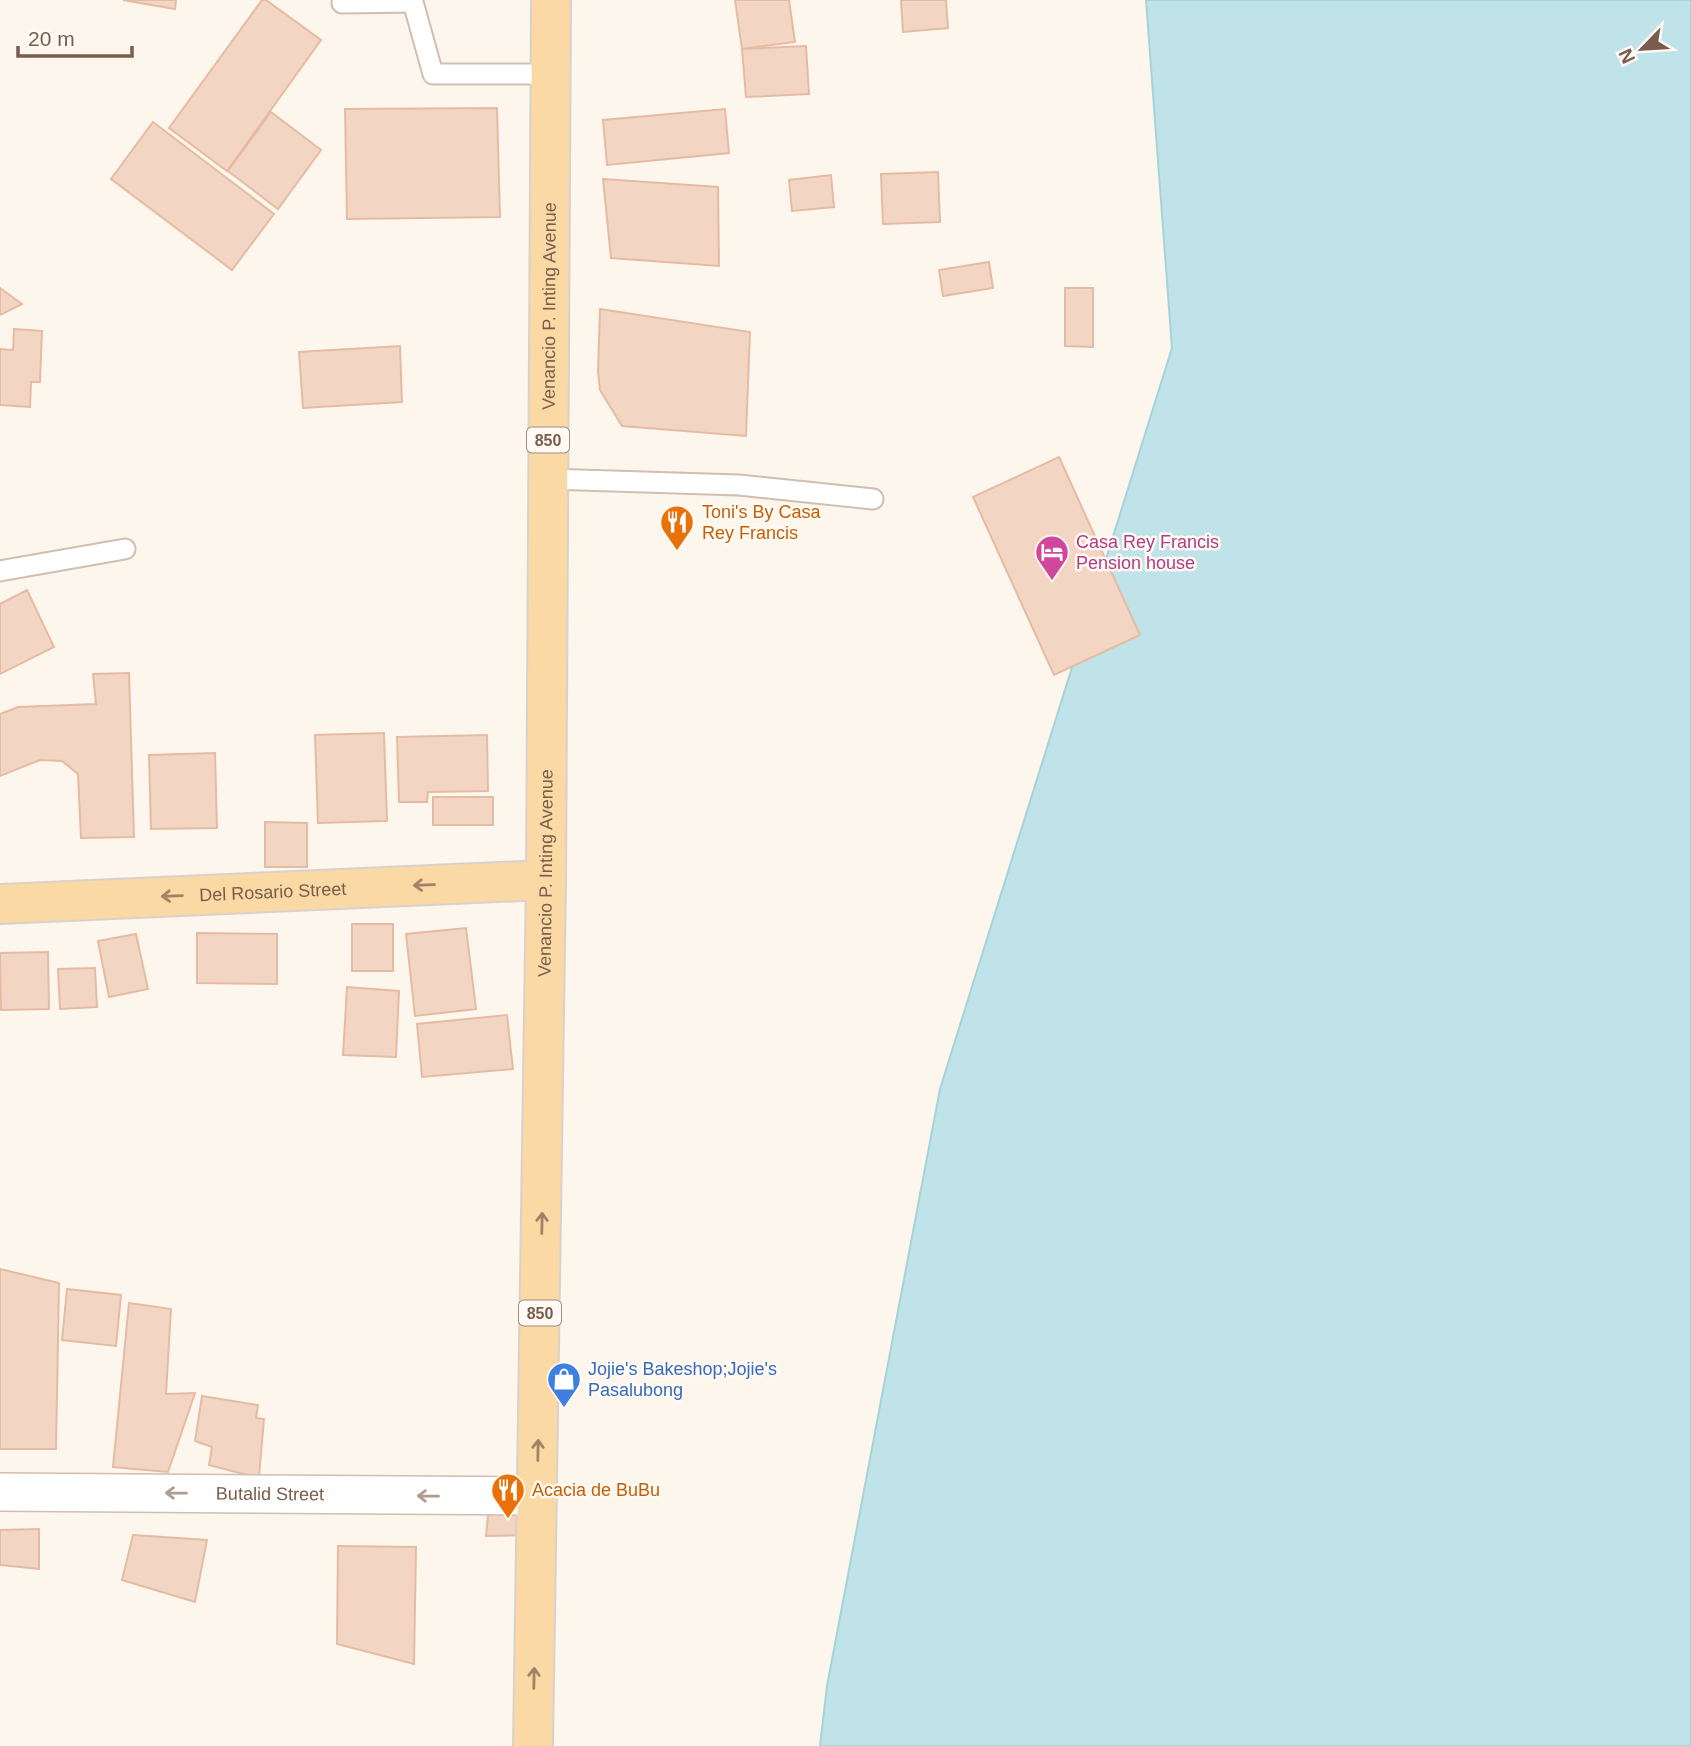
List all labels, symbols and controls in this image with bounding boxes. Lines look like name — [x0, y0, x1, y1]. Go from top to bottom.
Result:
scale bar — [18, 14, 131, 58]
north arrow — [1607, 14, 1677, 84]
text: 20 m — [28, 27, 75, 50]
text: N — [1615, 45, 1639, 67]
street label: Venancio P. Inting Avenue — [539, 202, 560, 410]
road number: 850 — [527, 428, 569, 452]
place label: Toni's By Casa Rey Francis — [702, 502, 821, 543]
restaurant icon: Toni's By Casa Rey Francis — [658, 503, 696, 552]
place label: Casa Rey Francis Pension house — [1076, 532, 1219, 573]
hotel icon: Casa Rey Francis Pension house — [1033, 533, 1071, 582]
street label: Venancio P. Inting Avenue — [535, 769, 557, 977]
street label: Del Rosario Street — [199, 879, 347, 905]
one-way arrow — [413, 879, 436, 892]
one-way arrow — [161, 890, 184, 903]
one-way arrow — [535, 1212, 548, 1235]
road number: 850 — [519, 1301, 561, 1326]
place label: Jojie's Bakeshop;Jojie's Pasalubong — [588, 1359, 777, 1400]
shop icon: Jojie's Bakeshop;Jojie's Pasalubong — [545, 1360, 583, 1409]
one-way arrow — [532, 1439, 545, 1462]
restaurant icon: Acacia de BuBu — [489, 1471, 527, 1520]
place label: Acacia de BuBu — [532, 1480, 660, 1500]
street label: Butalid Street — [216, 1484, 324, 1504]
one-way arrow — [165, 1487, 188, 1500]
one-way arrow — [417, 1489, 440, 1503]
one-way arrow — [527, 1667, 541, 1690]

